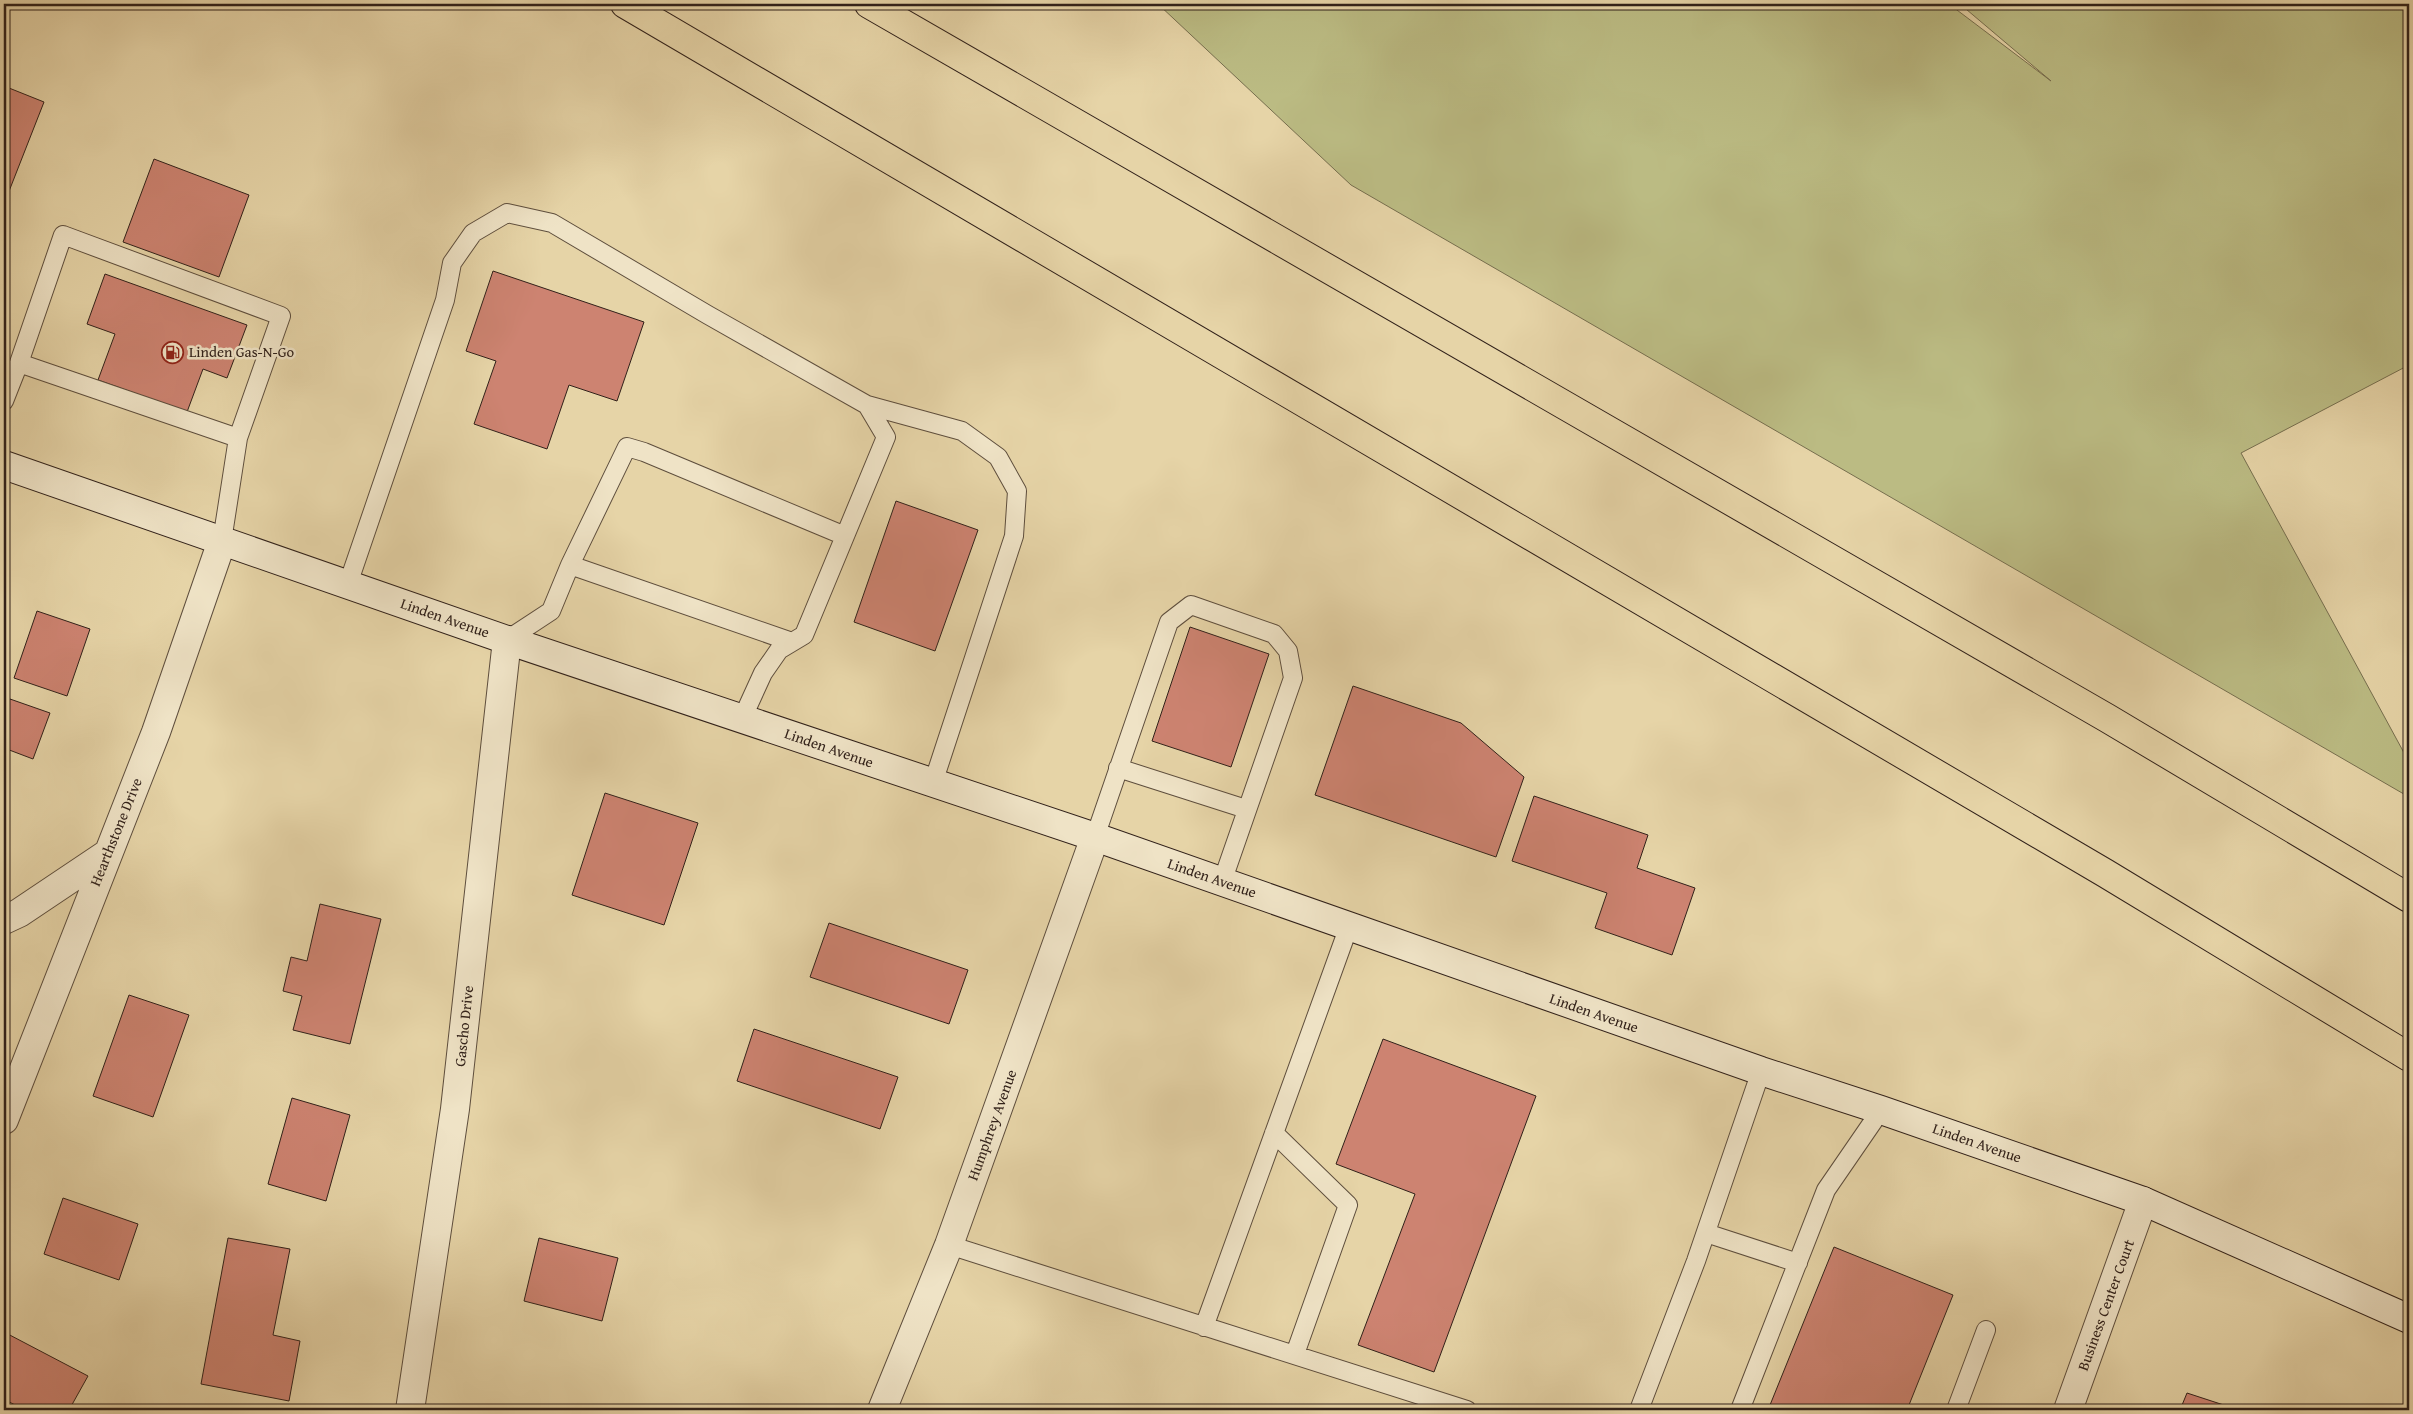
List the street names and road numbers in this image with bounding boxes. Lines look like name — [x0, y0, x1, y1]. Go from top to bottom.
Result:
street label: Linden Avenue — [398, 592, 492, 643]
street label: Linden Avenue — [782, 722, 876, 773]
street label: Hearthstone Drive — [84, 774, 147, 889]
street label: Linden Avenue — [1165, 852, 1259, 903]
street label: Gascho Drive — [449, 984, 478, 1067]
street label: Linden Avenue — [1547, 987, 1641, 1038]
street label: Humphrey Avenue — [962, 1066, 1021, 1183]
street label: Linden Avenue — [1930, 1117, 2024, 1168]
street label: Business Center Court — [2072, 1236, 2139, 1373]

